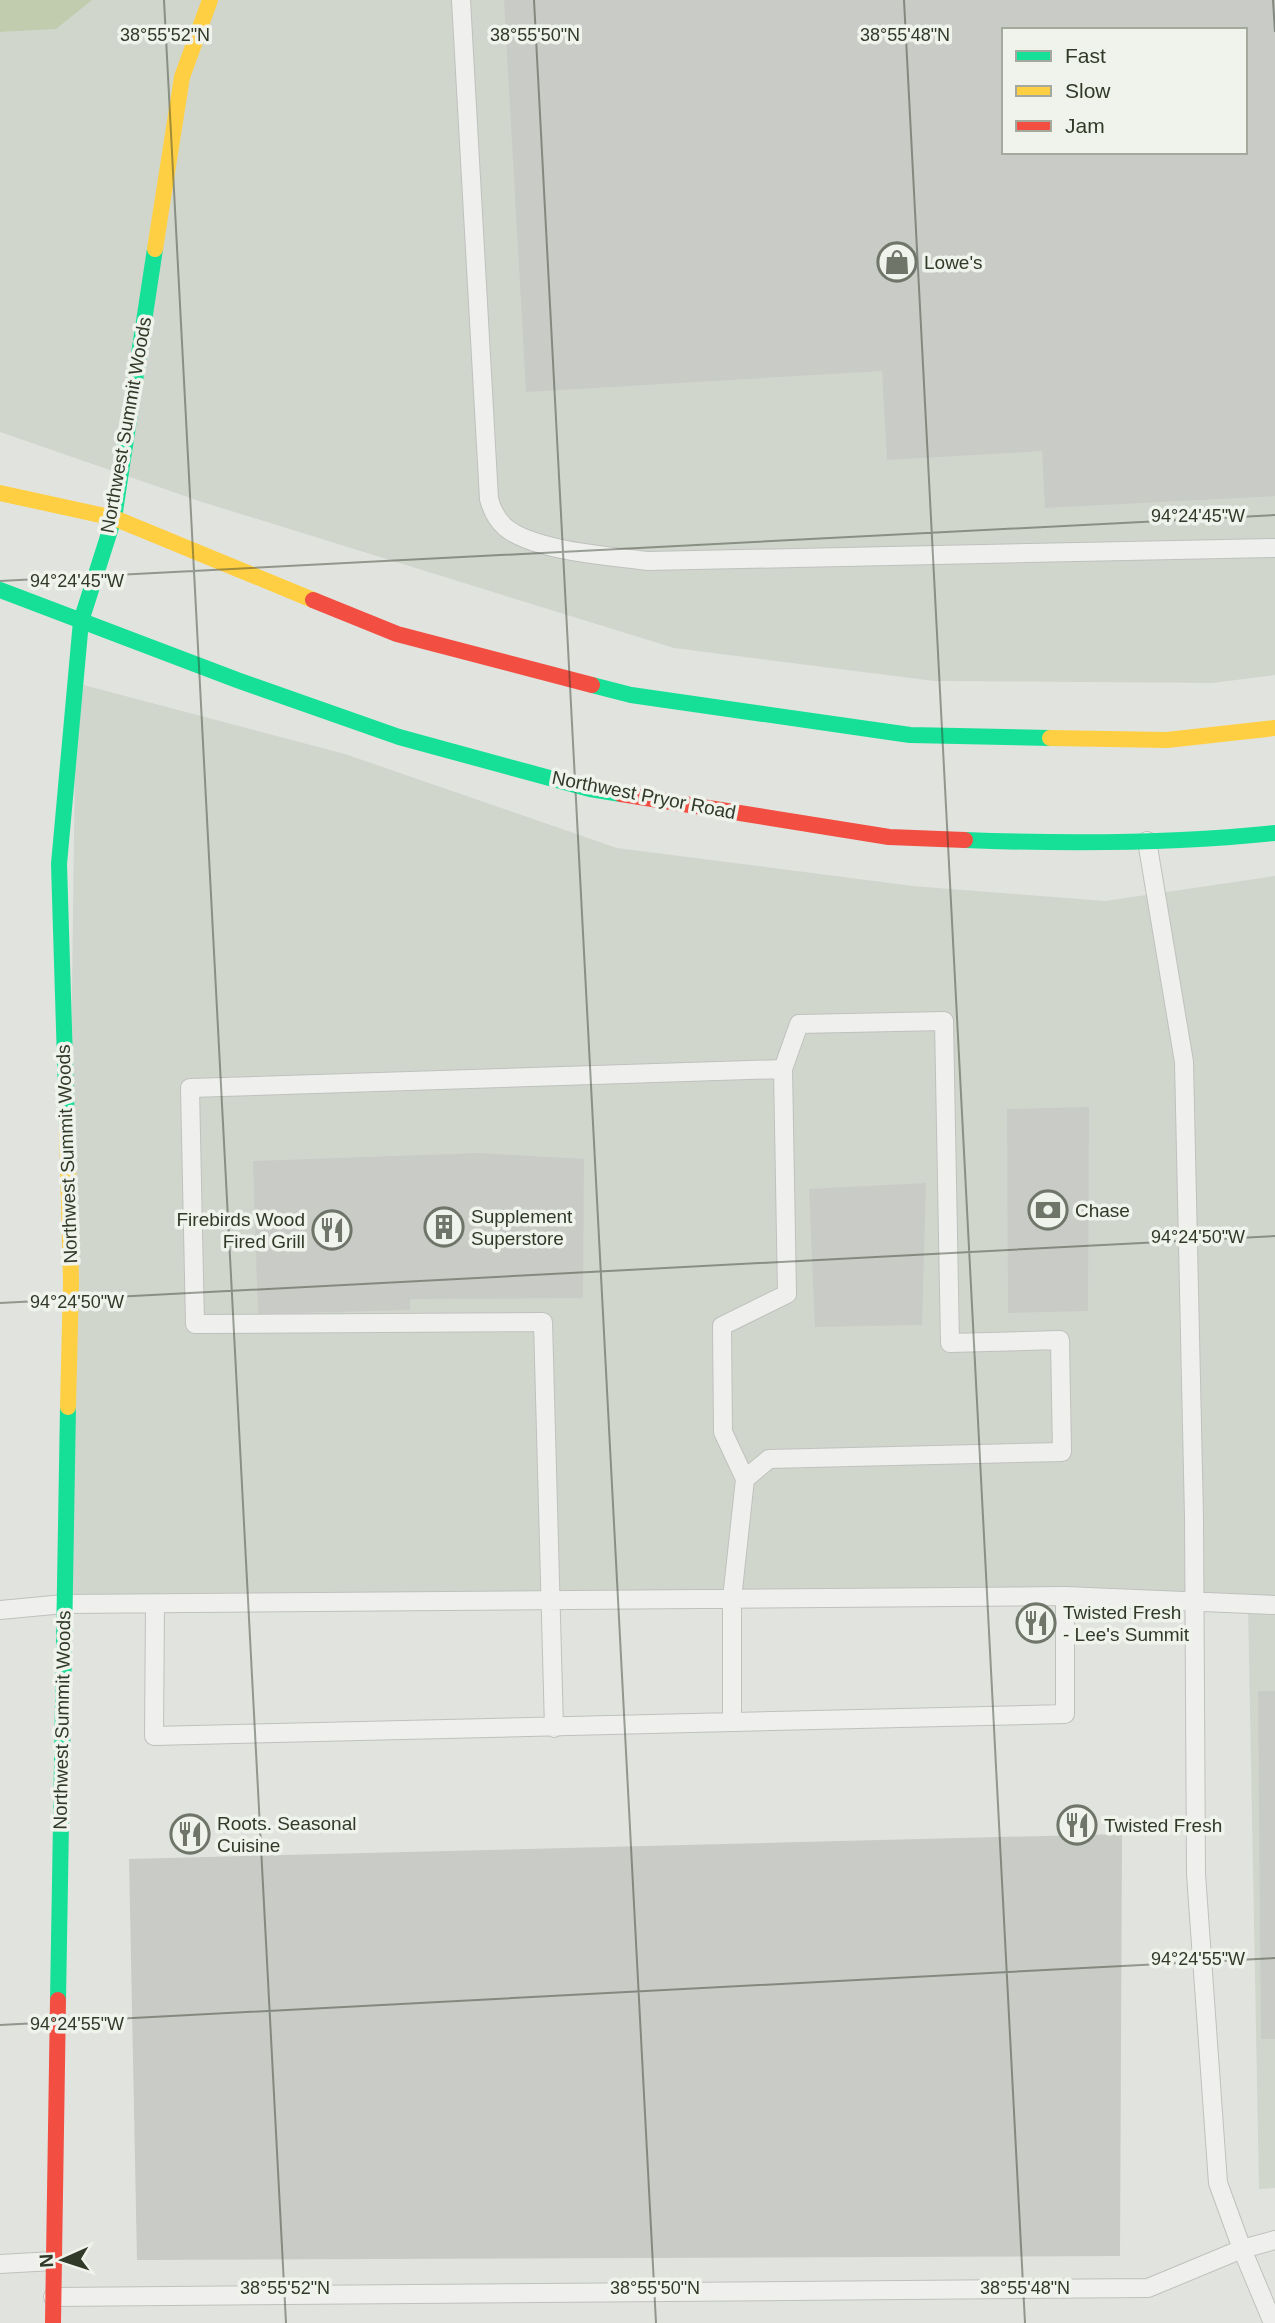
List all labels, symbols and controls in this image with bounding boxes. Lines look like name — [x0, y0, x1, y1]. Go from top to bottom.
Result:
text: 38°55'52"N — [120, 25, 210, 45]
text: 38°55'50"N — [490, 25, 580, 45]
text: 38°55'48"N — [860, 25, 950, 45]
legend — [1002, 28, 1247, 154]
text: Fast — [1065, 44, 1106, 67]
text: Slow — [1065, 79, 1111, 102]
text: Jam — [1065, 114, 1105, 137]
shop icon: Lowe's — [876, 241, 918, 283]
place label: Lowe's — [924, 252, 983, 273]
street label: Northwest Summit Woods — [97, 315, 155, 535]
text: 94°24'45"W — [1151, 506, 1245, 526]
text: 94°24'45"W — [30, 571, 124, 591]
street label: Northwest Pryor Road — [550, 767, 738, 823]
street label: Northwest Summit Woods — [53, 1044, 81, 1264]
bank icon: Chase — [1027, 1189, 1069, 1231]
place label: Chase — [1075, 1200, 1130, 1221]
building icon: Supplement Superstore — [423, 1206, 465, 1248]
place label: Supplement Superstore — [471, 1206, 573, 1249]
place label: Firebirds Wood Fired Grill — [177, 1209, 305, 1252]
restaurant icon: Firebirds Wood Fired Grill — [311, 1209, 353, 1251]
text: 94°24'50"W — [1151, 1227, 1245, 1247]
text: 94°24'50"W — [30, 1292, 124, 1312]
restaurant icon: Twisted Fresh - Lee's Summit — [1015, 1602, 1057, 1644]
place label: Twisted Fresh - Lee's Summit — [1063, 1602, 1190, 1645]
street label: Northwest Summit Woods — [50, 1610, 74, 1830]
restaurant icon: Twisted Fresh — [1056, 1804, 1098, 1846]
restaurant icon: Roots. Seasonal Cuisine — [169, 1813, 211, 1855]
place label: Roots. Seasonal Cuisine — [217, 1813, 356, 1856]
place label: Twisted Fresh — [1104, 1815, 1222, 1836]
text: 94°24'55"W — [1151, 1949, 1245, 1969]
text: 94°24'55"W — [30, 2014, 124, 2034]
north arrow — [28, 2225, 98, 2295]
text: N — [36, 2253, 57, 2268]
text: 38°55'52"N — [240, 2278, 330, 2298]
text: 38°55'50"N — [610, 2278, 700, 2298]
text: 38°55'48"N — [980, 2278, 1070, 2298]

